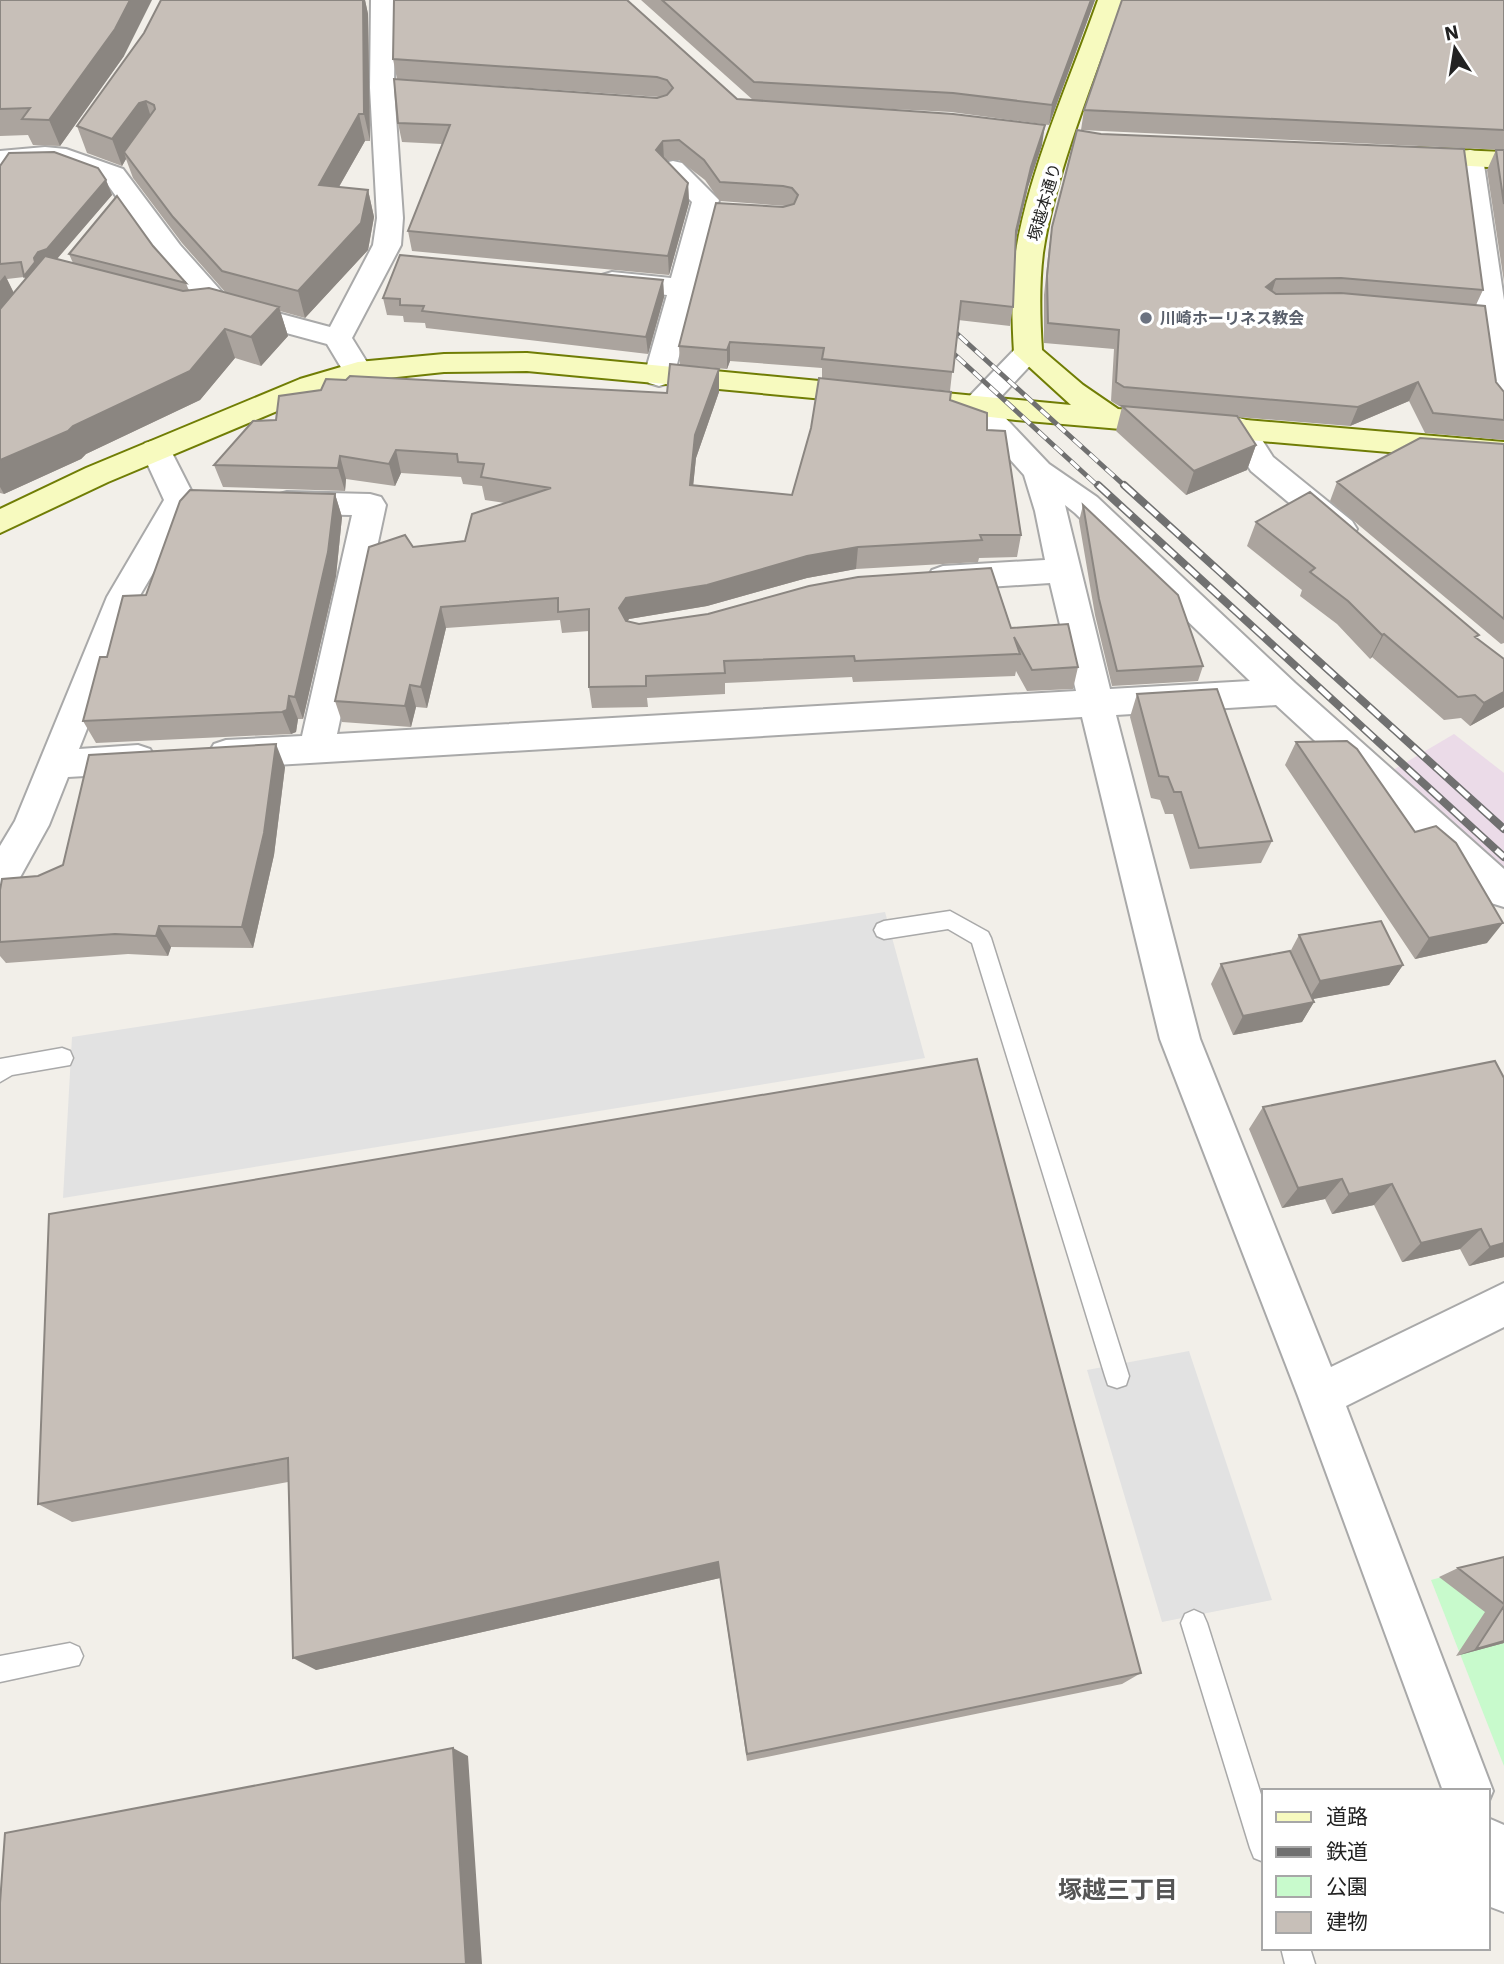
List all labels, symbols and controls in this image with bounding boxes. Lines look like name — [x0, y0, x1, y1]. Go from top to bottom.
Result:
north arrow — [1420, 14, 1490, 84]
text: N — [1442, 19, 1461, 46]
street label: 塚越本通り — [1023, 161, 1065, 243]
place label: 川崎ホーリネス教会 — [1160, 308, 1304, 328]
marker: 川崎ホーリネス教会 — [1138, 310, 1154, 326]
legend — [1262, 1789, 1490, 1950]
text: 道路 — [1326, 1802, 1368, 1830]
text: 鉄道 — [1326, 1837, 1368, 1865]
text: 公園 — [1326, 1872, 1368, 1900]
district label: 塚越三丁目 — [1058, 1873, 1178, 1905]
text: 建物 — [1326, 1907, 1368, 1935]

